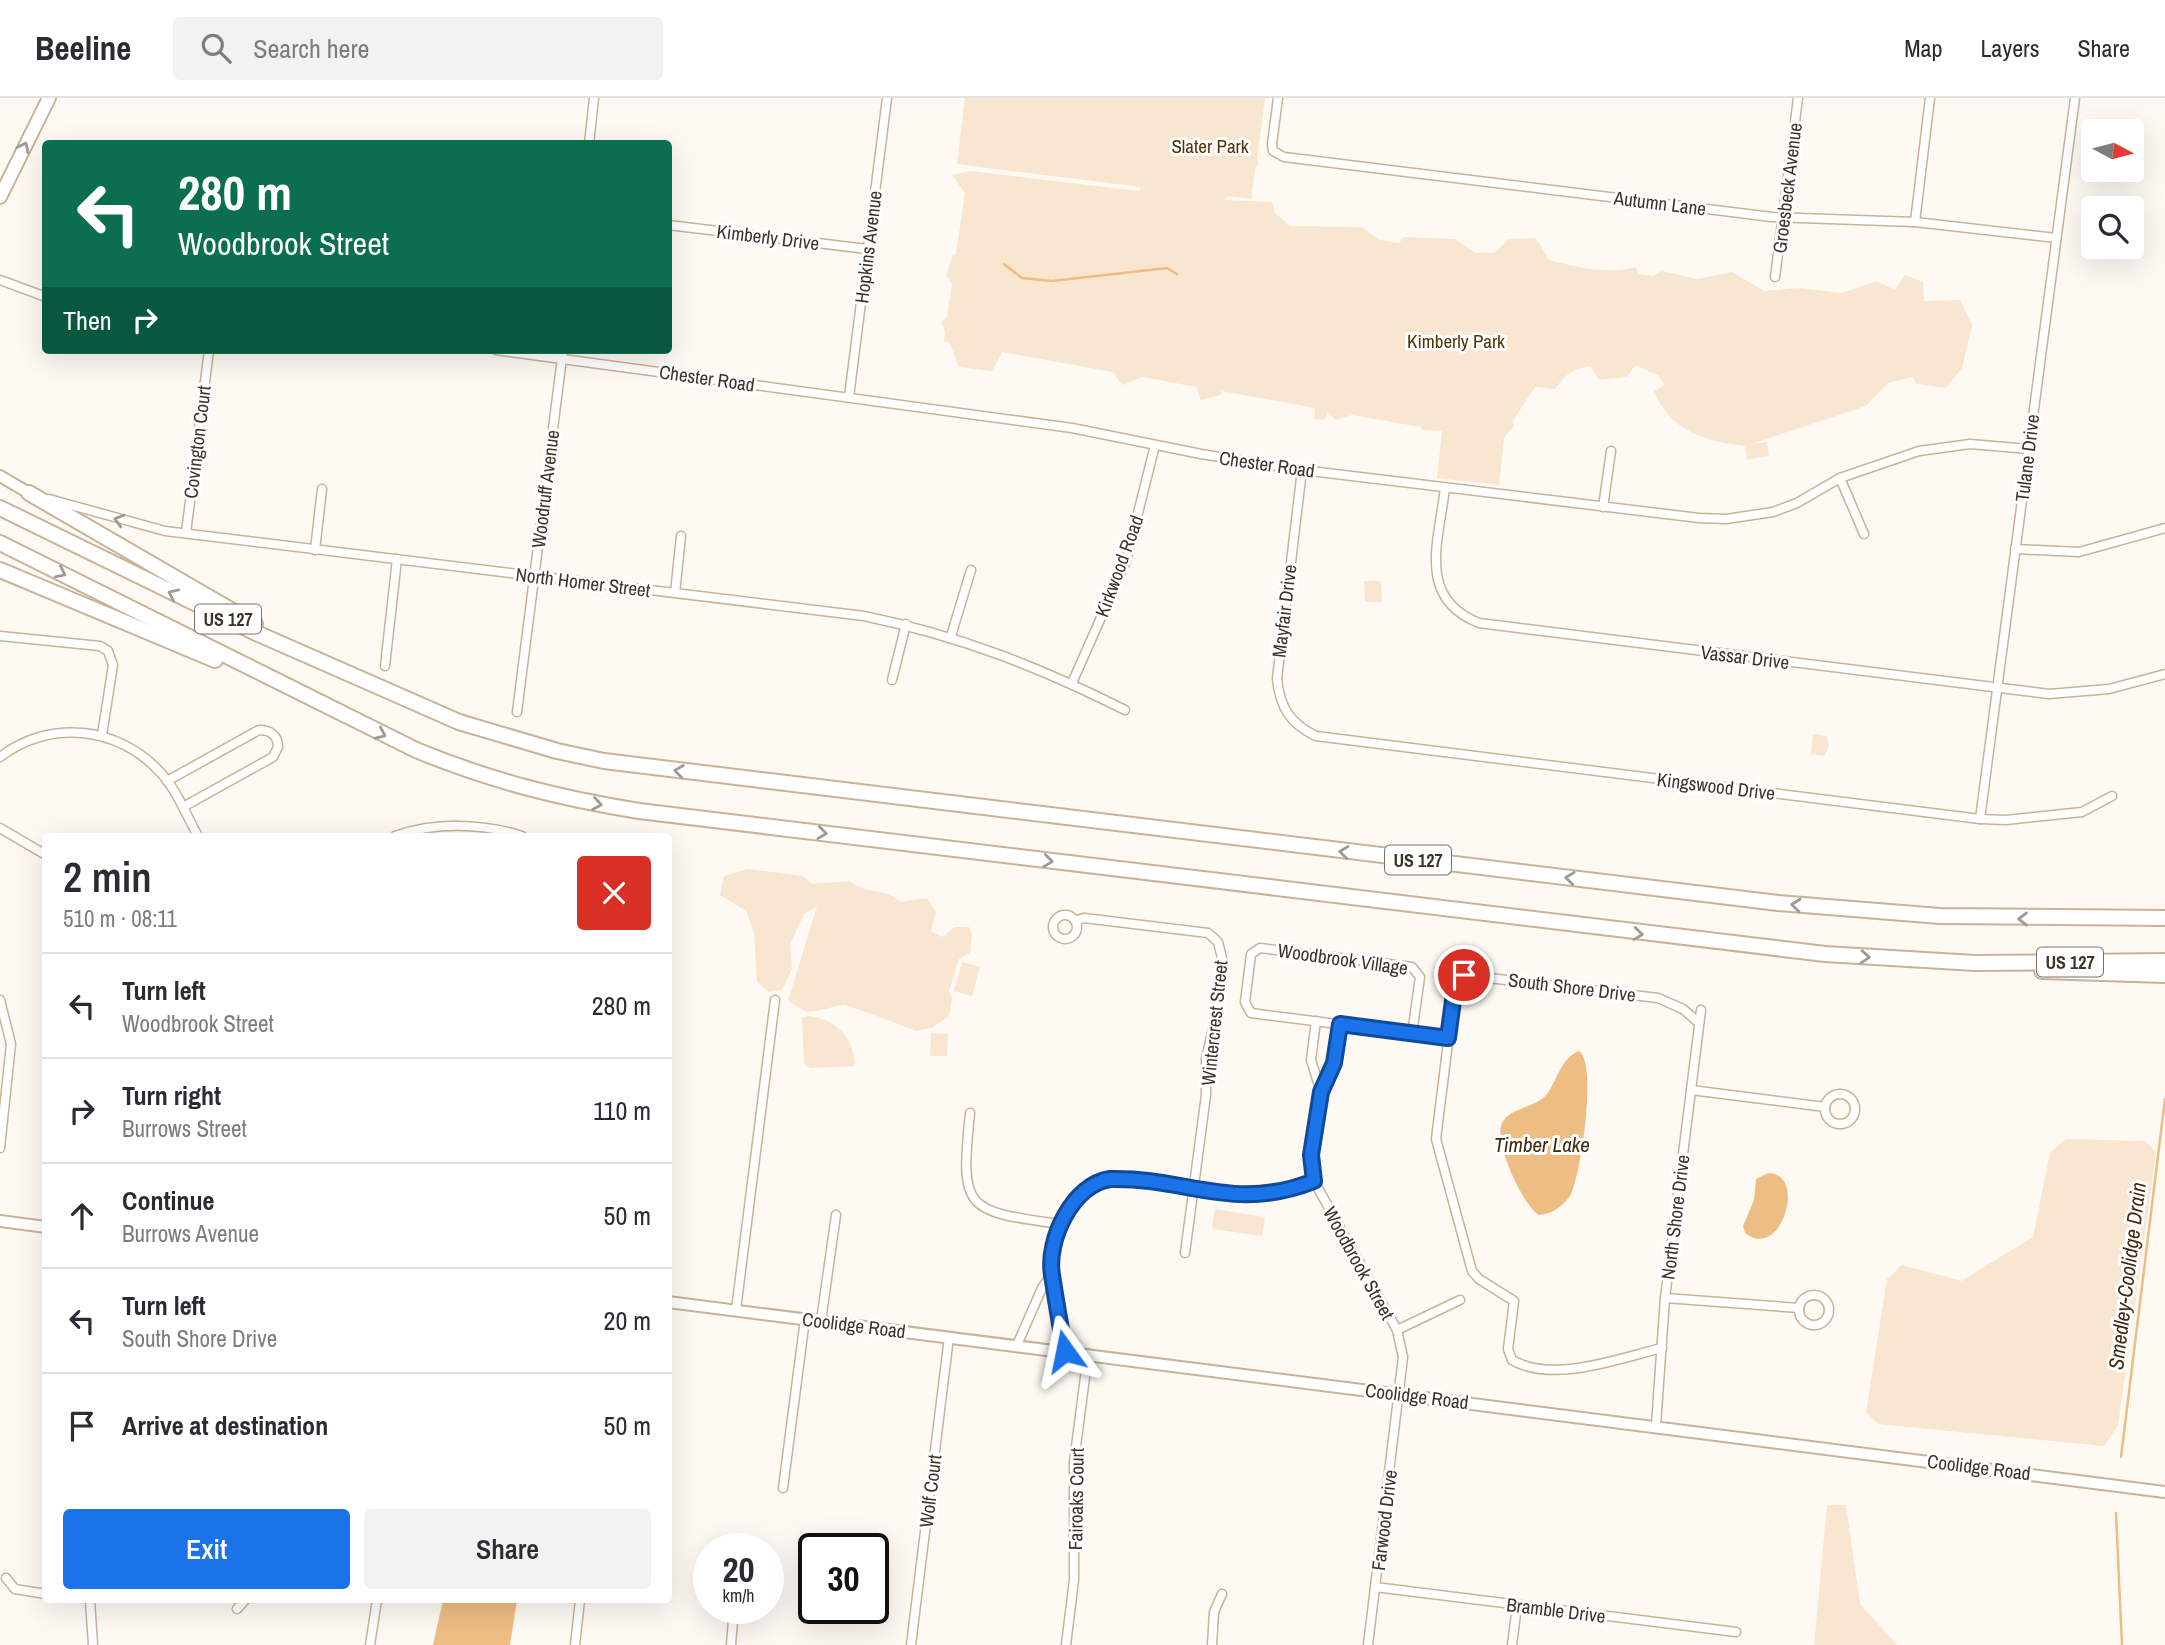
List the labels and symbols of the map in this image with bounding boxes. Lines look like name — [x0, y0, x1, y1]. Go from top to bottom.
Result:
north arrow — [2081, 119, 2144, 182]
street label: Groesbeck Avenue — [1766, 121, 1808, 255]
park label: Slater Park — [1171, 133, 1249, 159]
one-way arrow — [16, 142, 30, 154]
street label: Autumn Lane — [1611, 184, 1708, 222]
street label: Hopkins Avenue — [848, 189, 888, 305]
street label: Kimberly Drive — [715, 218, 821, 256]
park label: Kimberly Park — [1407, 328, 1505, 354]
street label: Chester Road — [658, 358, 756, 398]
street label: Covington Court — [177, 383, 217, 500]
street label: Tulane Drive — [2009, 413, 2045, 503]
street label: Woodruff Avenue — [525, 428, 565, 550]
street label: Chester Road — [1218, 444, 1316, 484]
street label: Kirkwood Road — [1089, 512, 1149, 620]
one-way arrow — [113, 513, 125, 528]
street label: North Homer Street — [514, 561, 652, 603]
street label: Mayfair Drive — [1265, 563, 1303, 659]
one-way arrow — [54, 565, 66, 579]
one-way arrow — [168, 588, 180, 602]
road number: US 127 — [195, 604, 261, 634]
street label: Vassar Drive — [1699, 639, 1791, 675]
one-way arrow — [374, 726, 386, 740]
one-way arrow — [673, 764, 685, 779]
street label: Kingswood Drive — [1656, 766, 1776, 806]
one-way arrow — [591, 796, 602, 811]
one-way arrow — [816, 826, 828, 841]
one-way arrow — [1338, 844, 1350, 859]
road number: US 127 — [1385, 846, 1451, 874]
one-way arrow — [1042, 853, 1054, 868]
one-way arrow — [1564, 871, 1576, 886]
one-way arrow — [1790, 897, 1802, 912]
one-way arrow — [2017, 911, 2028, 926]
one-way arrow — [1632, 926, 1644, 941]
street label: Woodbrook Village — [1276, 937, 1410, 981]
pin — [1434, 945, 1494, 1005]
road number: US 127 — [2037, 948, 2103, 976]
one-way arrow — [1859, 950, 1870, 965]
street label: Wintercrest Street — [1195, 959, 1234, 1087]
street label: South Shore Drive — [1507, 966, 1637, 1008]
water label: Timber Lake — [1494, 1130, 1590, 1159]
street label: North Shore Drive — [1654, 1153, 1696, 1281]
water label: Smedley-Coolidge Drain — [2101, 1181, 2153, 1371]
street label: Woodbrook Street — [1317, 1202, 1401, 1325]
street label: Coolidge Road — [801, 1306, 907, 1344]
position arrow — [1028, 1314, 1102, 1388]
street label: Coolidge Road — [1364, 1377, 1470, 1415]
street label: Fairoaks Court — [1062, 1447, 1090, 1550]
street label: Coolidge Road — [1926, 1448, 2032, 1486]
street label: Wolf Court — [913, 1452, 947, 1529]
street label: Farwood Drive — [1365, 1468, 1403, 1572]
speed limit sign: 30 — [798, 1533, 889, 1624]
street label: Bramble Drive — [1505, 1591, 1607, 1629]

